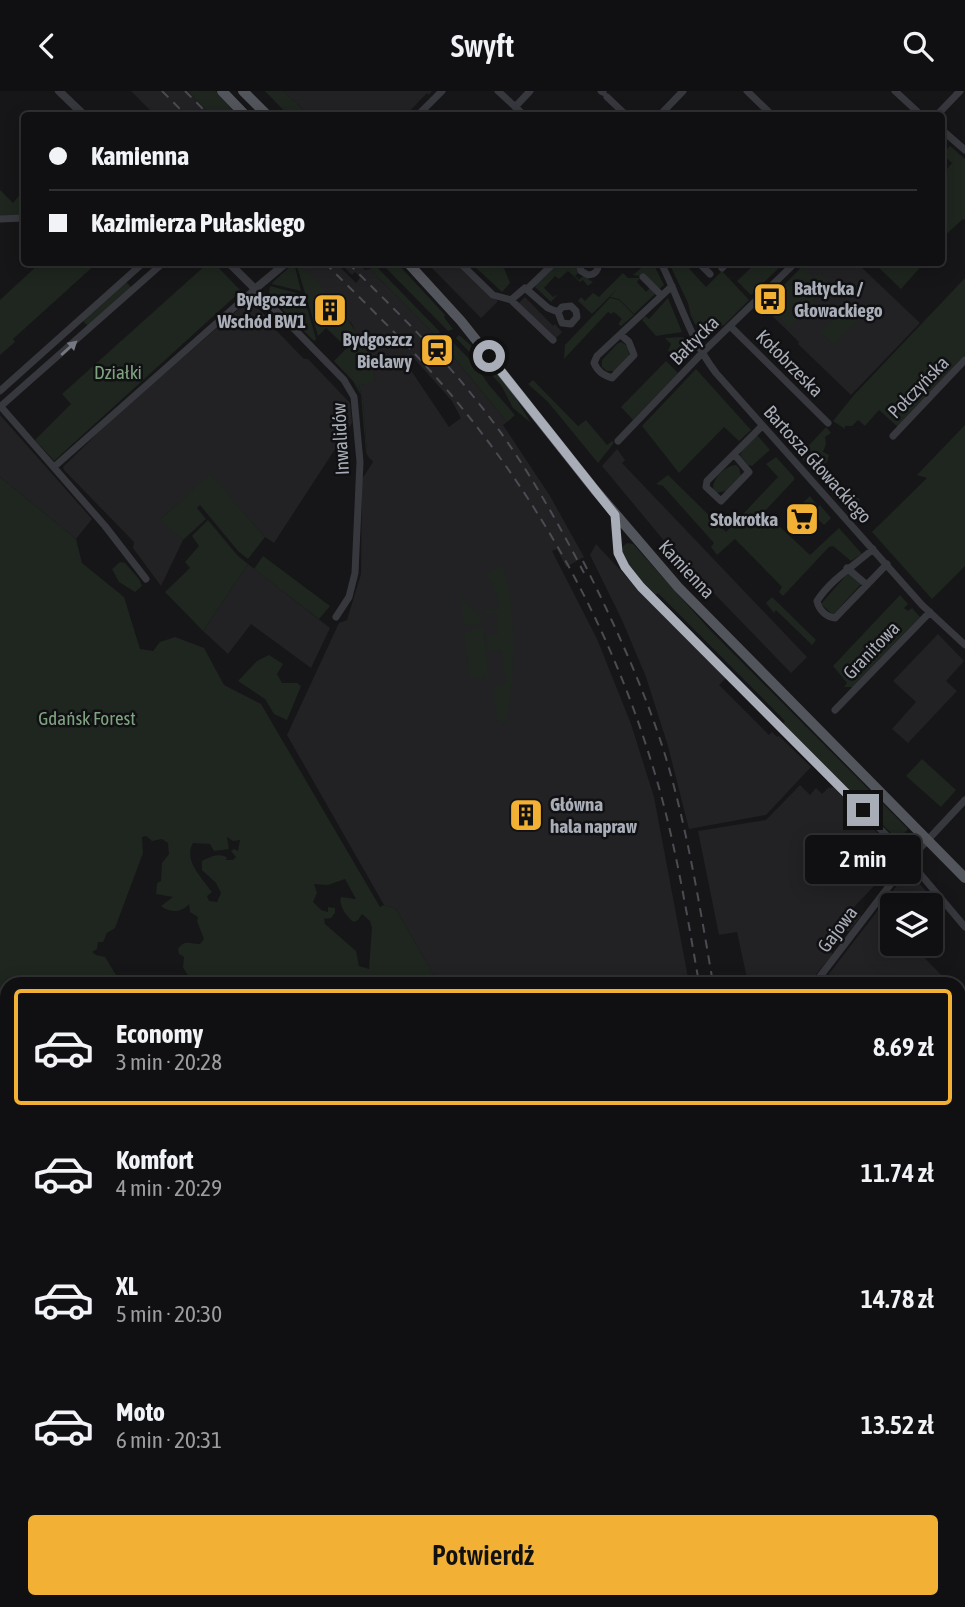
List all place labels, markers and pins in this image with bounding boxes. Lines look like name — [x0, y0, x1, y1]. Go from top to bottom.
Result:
place label: Bałtycka / Głowackiego — [794, 277, 883, 321]
bus stop icon: Bałtycka / Głowackiego — [751, 280, 789, 318]
place label: Bydgoszcz Wschód BW1 — [216, 288, 306, 332]
building icon: Bydgoszcz Wschód BW1 — [311, 291, 349, 329]
place label: Bydgoszcz Bielawy — [342, 328, 412, 372]
station icon: Bydgoszcz Bielawy — [418, 331, 456, 369]
supermarket icon: Stokrotka — [783, 500, 821, 538]
place label: Stokrotka — [710, 508, 778, 530]
place label: Główna hala napraw — [550, 793, 638, 837]
building icon: Główna hala napraw — [507, 796, 545, 834]

